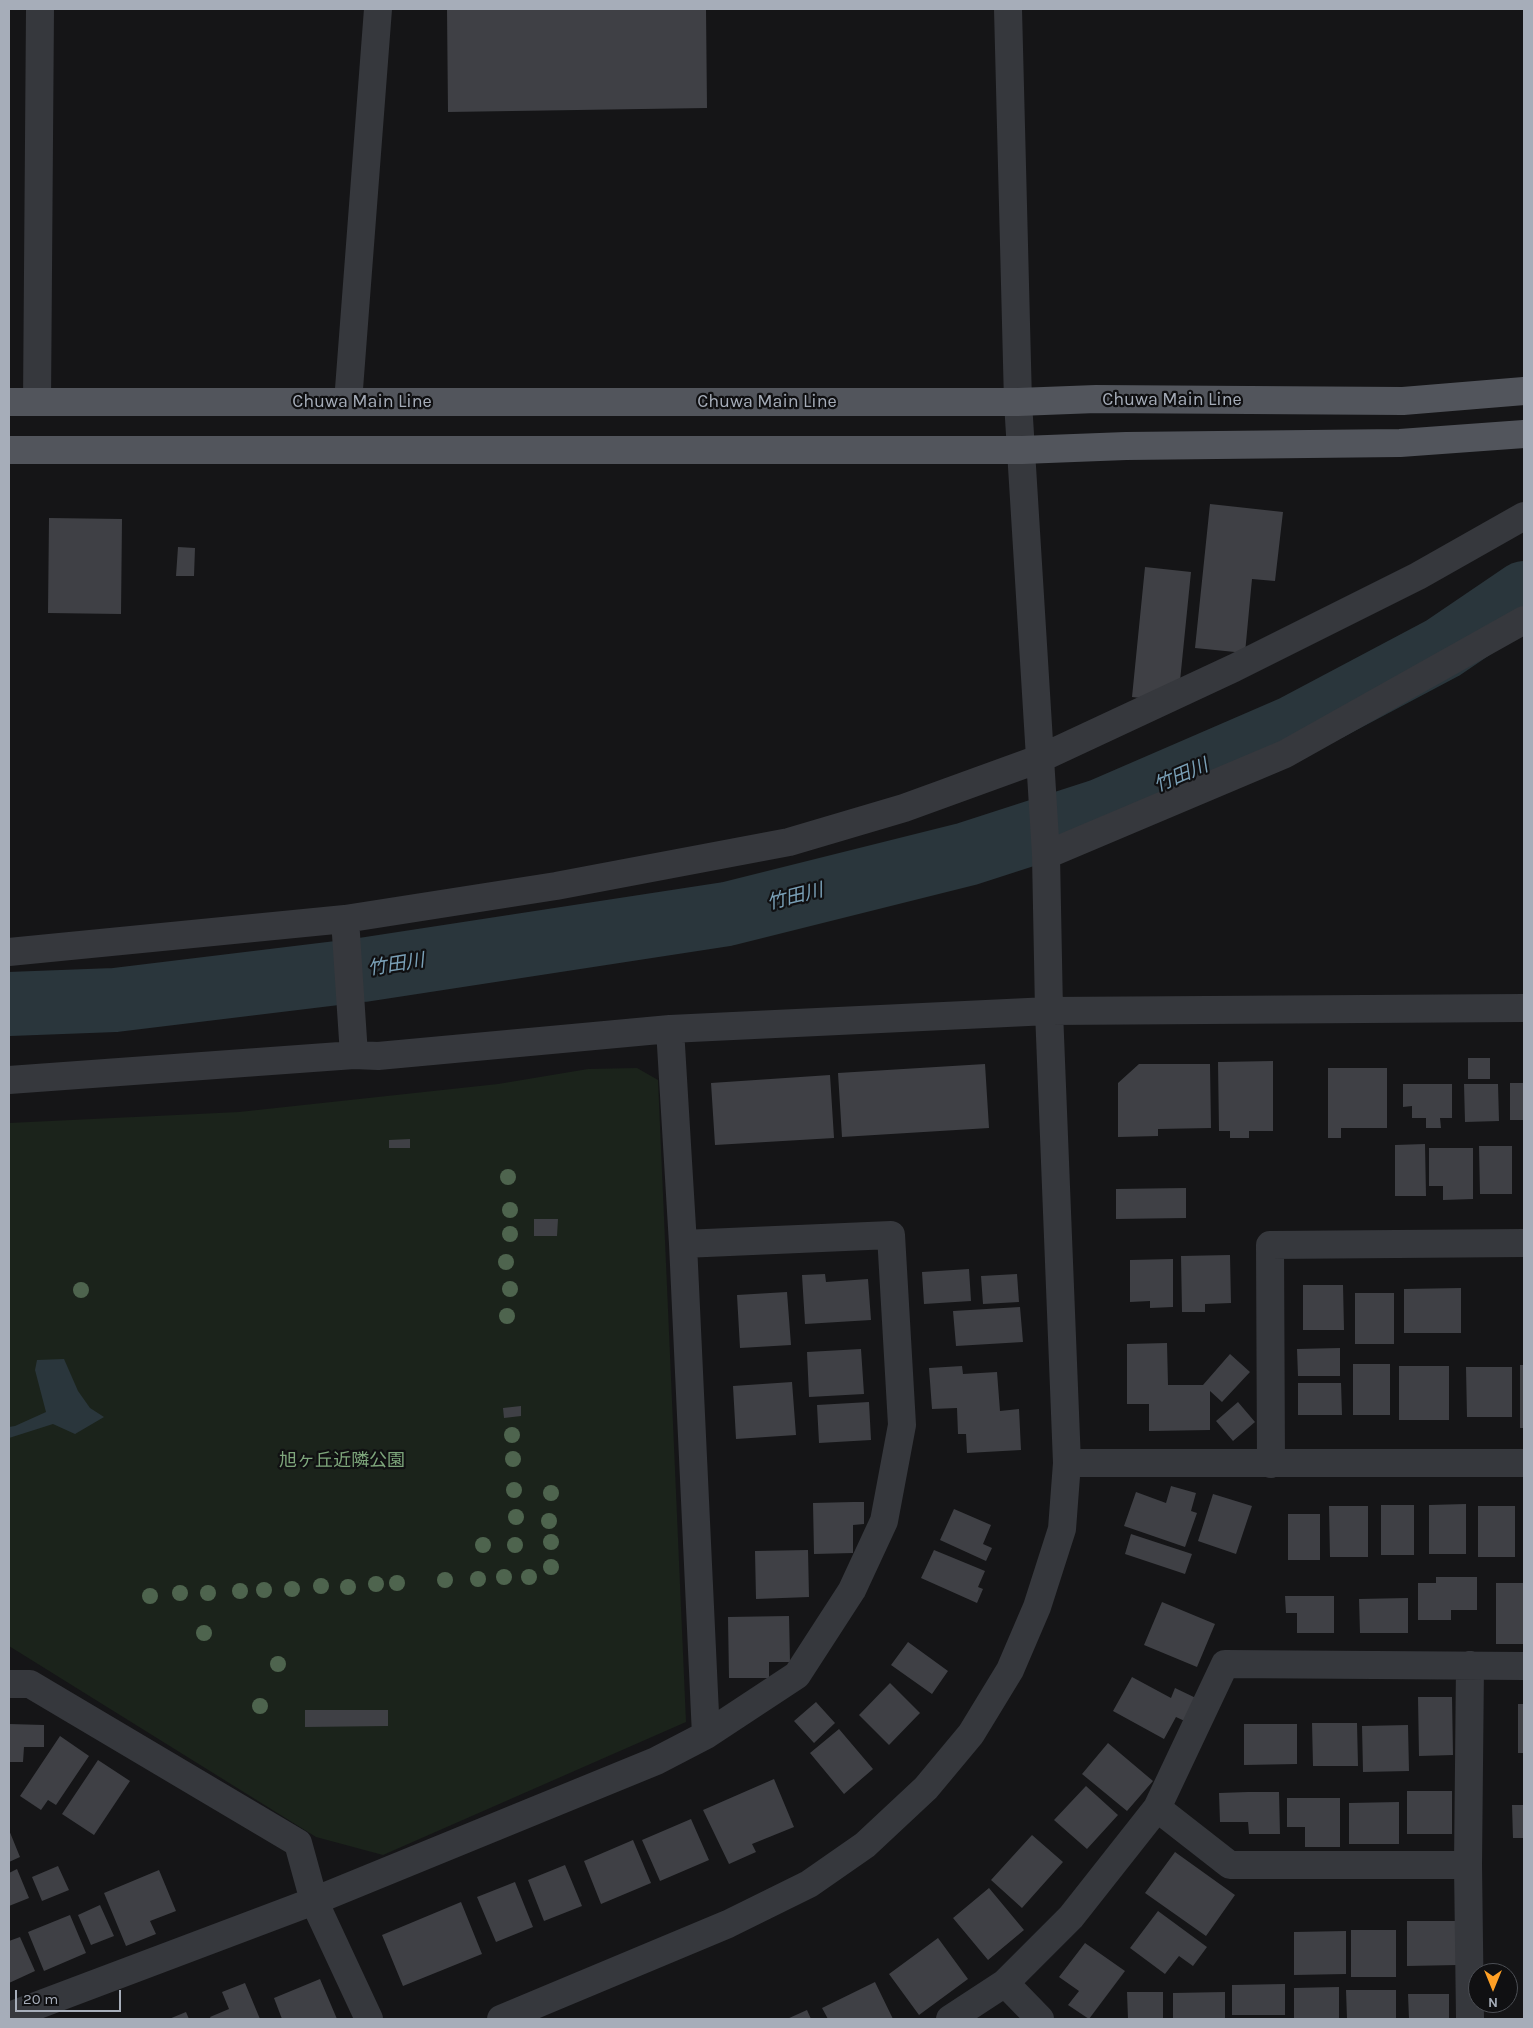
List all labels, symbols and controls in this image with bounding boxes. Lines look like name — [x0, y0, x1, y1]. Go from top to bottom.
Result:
street label: Chuwa Main Line — [1102, 389, 1242, 411]
street label: Chuwa Main Line — [292, 391, 432, 413]
street label: Chuwa Main Line — [697, 391, 837, 413]
water label: 竹田川 — [1150, 754, 1212, 798]
water label: 竹田川 — [765, 879, 825, 915]
water label: 竹田川 — [366, 949, 426, 981]
park label: 旭ヶ丘近隣公園 — [279, 1450, 405, 1472]
north arrow — [1468, 1963, 1518, 2013]
scale bar — [18, 1980, 124, 2012]
text: 20 m — [23, 1990, 58, 2008]
text: N — [1488, 1994, 1498, 2011]

